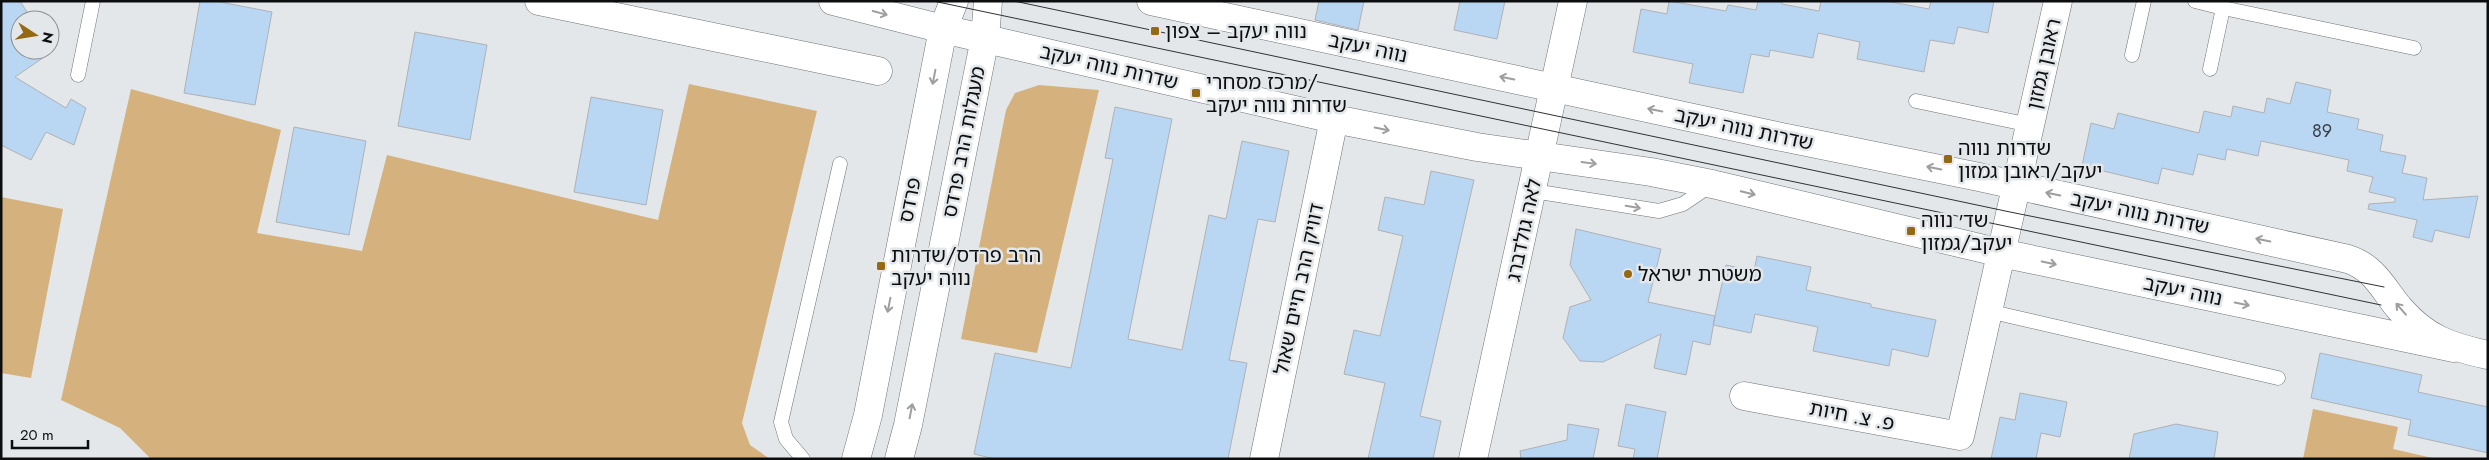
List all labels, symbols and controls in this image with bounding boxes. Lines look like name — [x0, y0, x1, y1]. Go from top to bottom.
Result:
one-way arrow — [871, 9, 887, 18]
north arrow — [10, 10, 60, 60]
street label: ראובן גמזון — [2019, 16, 2069, 112]
place label: נווה יעקב – צפון — [1165, 17, 1307, 46]
marker: נווה יעקב – צפון — [1149, 25, 1161, 37]
street label: נווה יעקב — [1326, 26, 1410, 70]
text: N — [37, 30, 59, 45]
street label: שדרות נווה יעקב — [1037, 37, 1181, 97]
street label: מעגלות הרב פרדס — [935, 64, 993, 220]
place label: מרכז מסחרי/ שדרות נווה יעקב — [1206, 68, 1347, 120]
one-way arrow — [928, 69, 938, 85]
one-way arrow — [1500, 72, 1516, 82]
marker: מרכז מסחרי/ שדרות נווה יעקב — [1190, 87, 1202, 99]
street label: שדרות נווה יעקב — [1672, 100, 1816, 158]
one-way arrow — [1648, 105, 1664, 114]
house number: 89 — [2312, 118, 2332, 144]
one-way arrow — [1373, 124, 1389, 134]
place label: שדרות נווה יעקב/ראובן גמזון — [1958, 134, 2103, 186]
marker: שדרות נווה יעקב/ראובן גמזון — [1942, 153, 1954, 165]
one-way arrow — [1580, 158, 1596, 168]
one-way arrow — [1927, 162, 1943, 172]
street label: פרדס — [891, 175, 929, 225]
street label: לאה גולדברג — [1499, 176, 1549, 284]
street label: שדרות נווה יעקב — [2068, 184, 2212, 242]
one-way arrow — [2045, 188, 2061, 198]
one-way arrow — [1740, 189, 1756, 198]
street label: דוויק הרב חיים שאול — [1267, 200, 1331, 377]
one-way arrow — [1624, 203, 1640, 213]
place label: שד׳ נווה יעקב/גמזון — [1921, 206, 2012, 258]
marker: שד׳ נווה יעקב/גמזון — [1905, 225, 1917, 237]
one-way arrow — [2255, 235, 2271, 244]
place label: הרב פרדס/שדרות נווה יעקב — [891, 241, 1041, 293]
one-way arrow — [2040, 259, 2056, 269]
marker: הרב פרדס/שדרות נווה יעקב — [875, 260, 887, 272]
place label: משטרת ישראל — [1638, 260, 1762, 289]
marker: משטרת ישראל — [1622, 268, 1634, 280]
street label: נווה יעקב — [2141, 269, 2225, 313]
one-way arrow — [884, 297, 894, 313]
one-way arrow — [2234, 300, 2250, 309]
one-way arrow — [2395, 303, 2407, 316]
street label: פ. צ. חיות — [1807, 394, 1897, 438]
one-way arrow — [906, 404, 916, 420]
scale bar — [12, 418, 89, 450]
text: 20 m — [20, 424, 54, 446]

